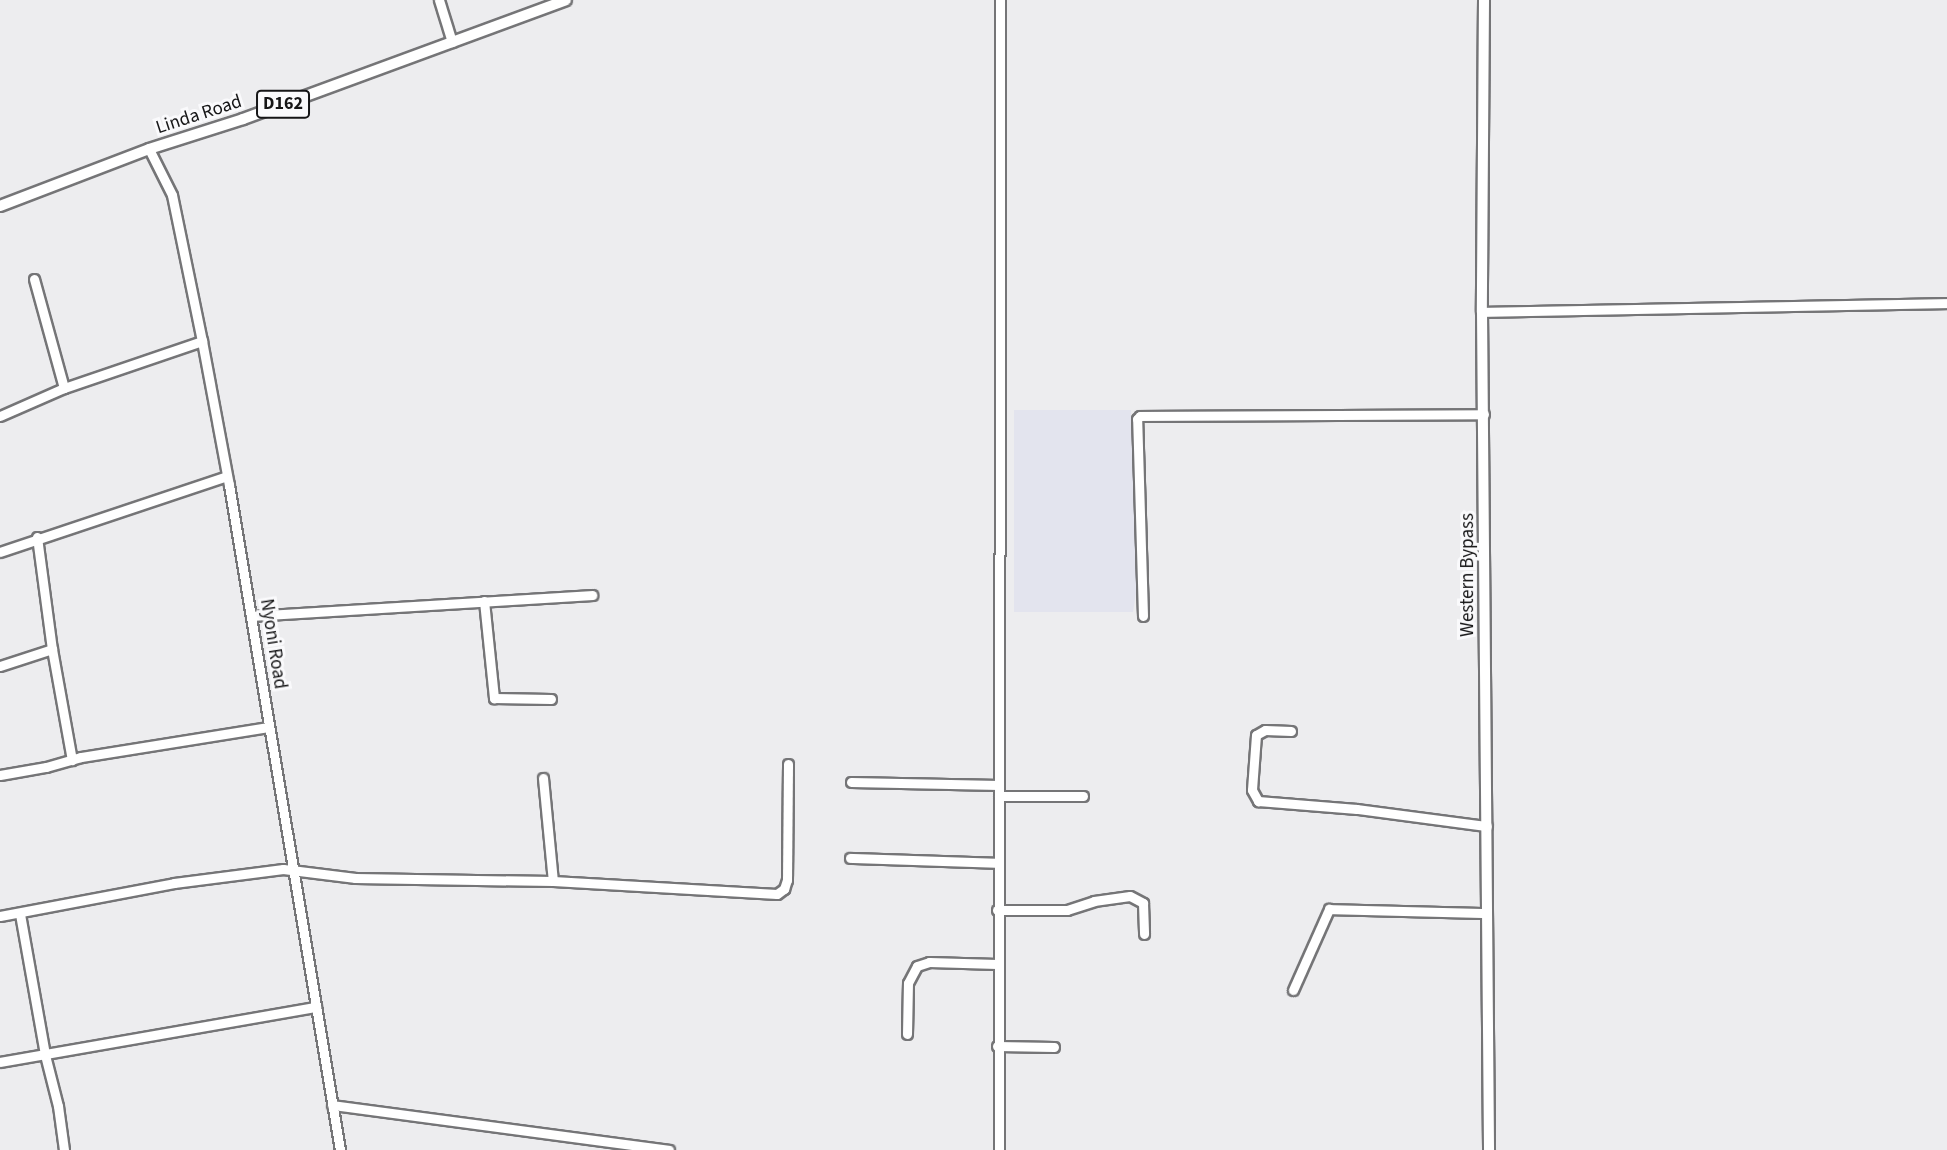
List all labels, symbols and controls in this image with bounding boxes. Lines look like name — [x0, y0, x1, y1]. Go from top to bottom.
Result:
street label: Linda Road — [153, 90, 245, 140]
road number: D162 — [255, 90, 311, 119]
street label: Western Bypass — [1457, 513, 1479, 637]
street label: Nyoni Road — [255, 597, 291, 691]

